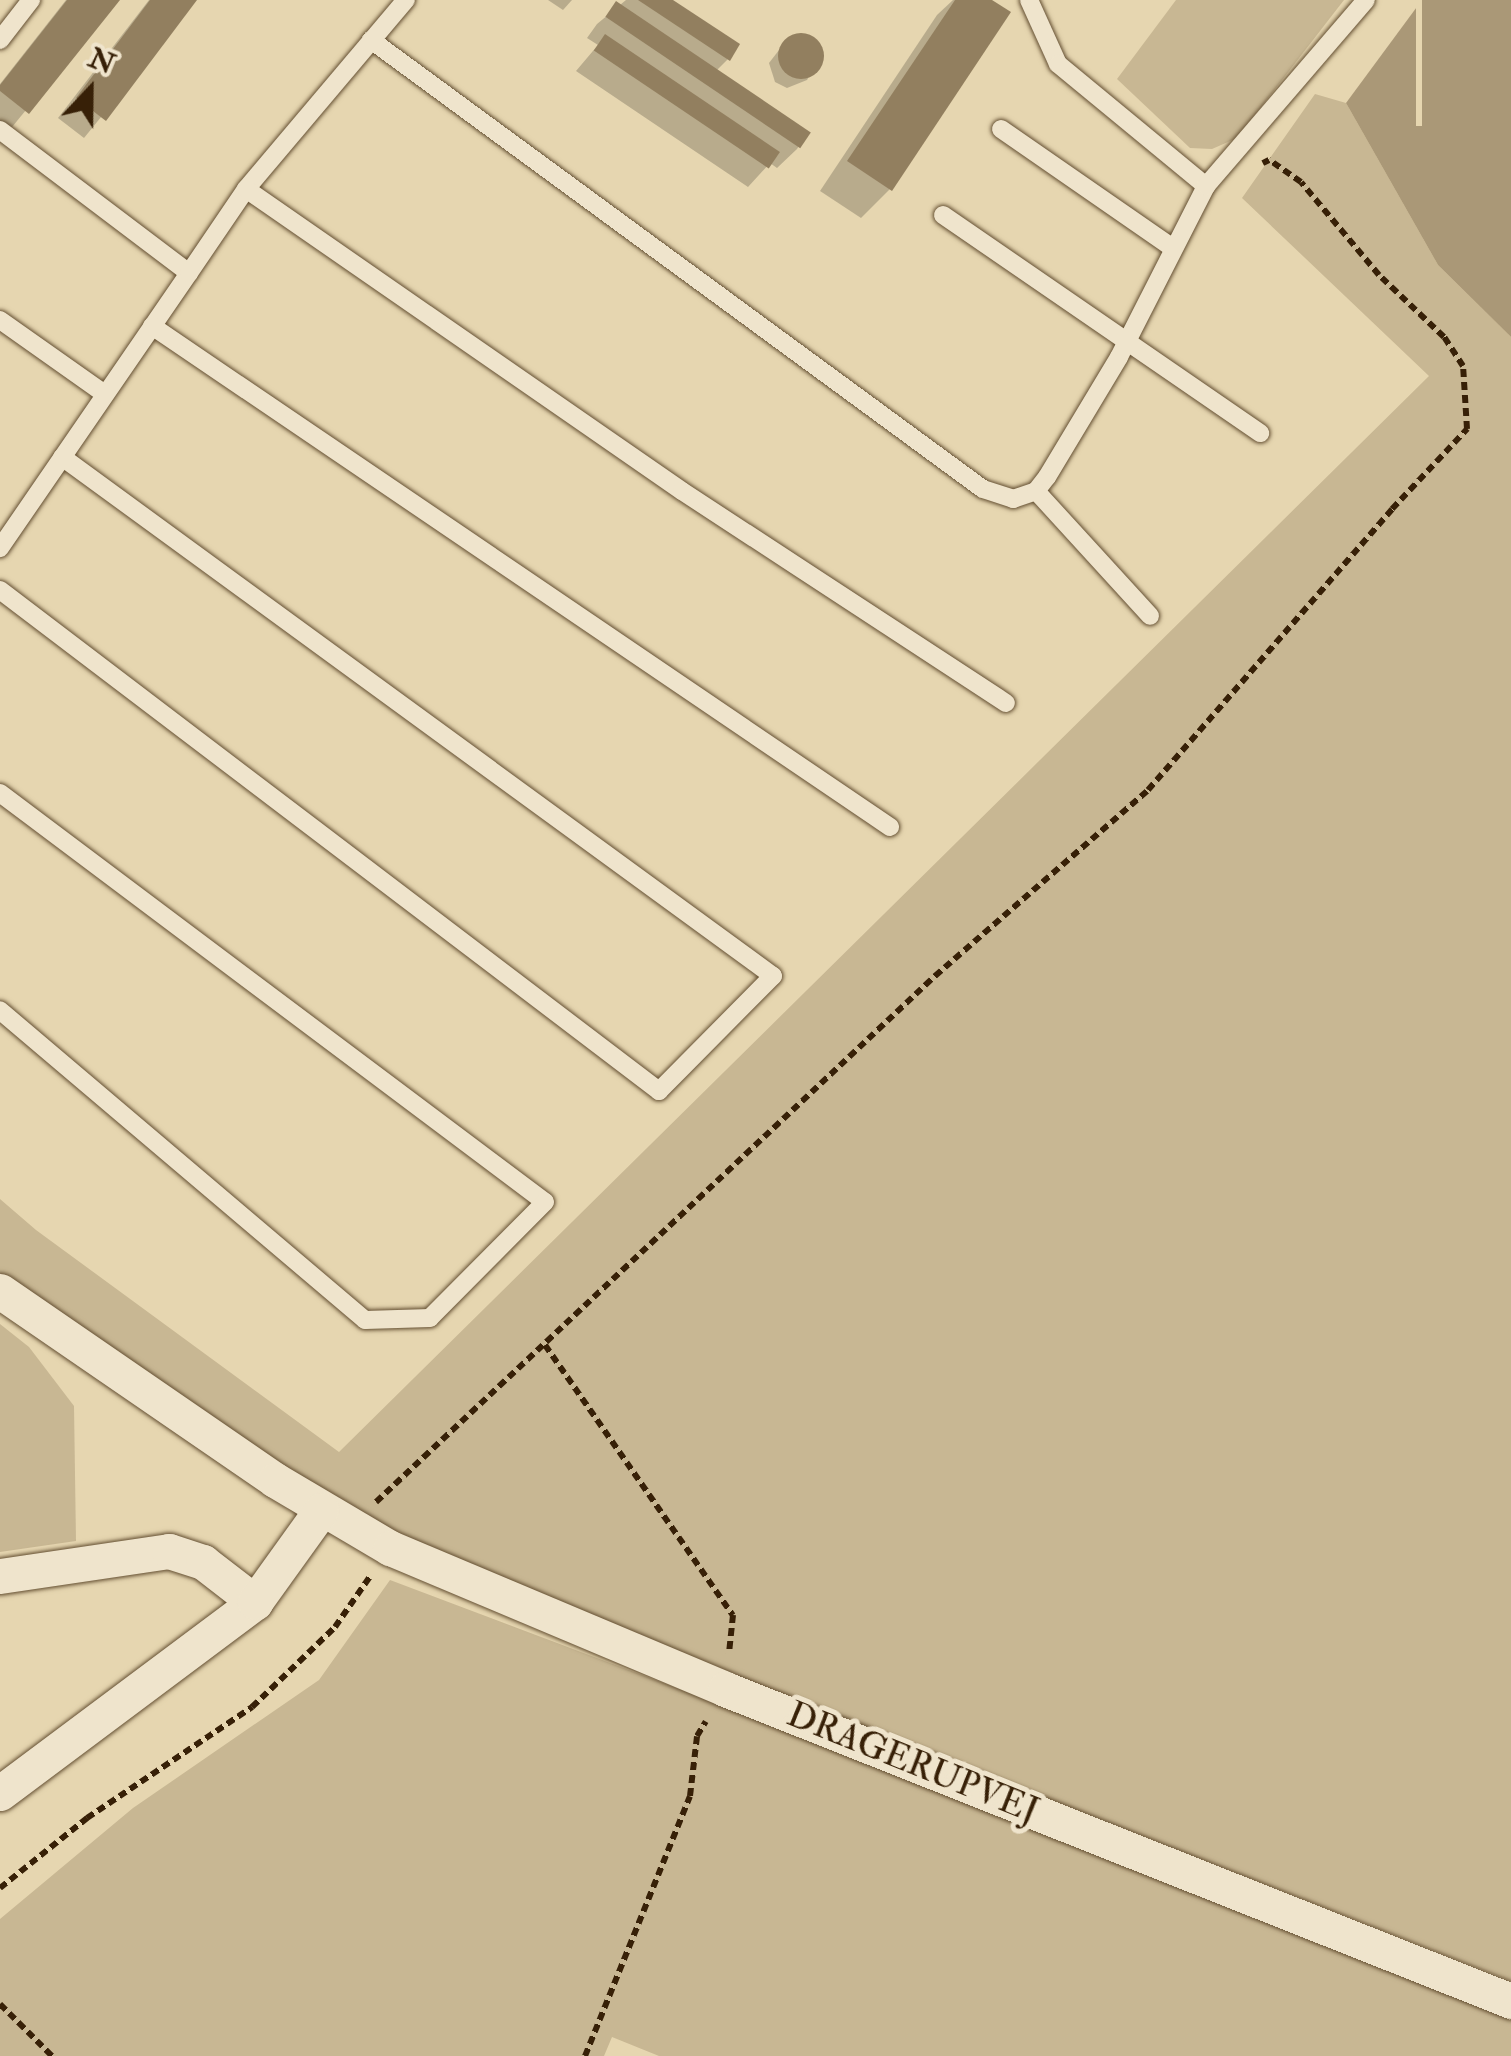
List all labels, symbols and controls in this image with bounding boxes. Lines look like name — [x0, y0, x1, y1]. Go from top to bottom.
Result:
north arrow — [40, 40, 140, 140]
text: N — [83, 41, 120, 83]
street label: DRAGERUPVEJ — [781, 1693, 1045, 1833]

